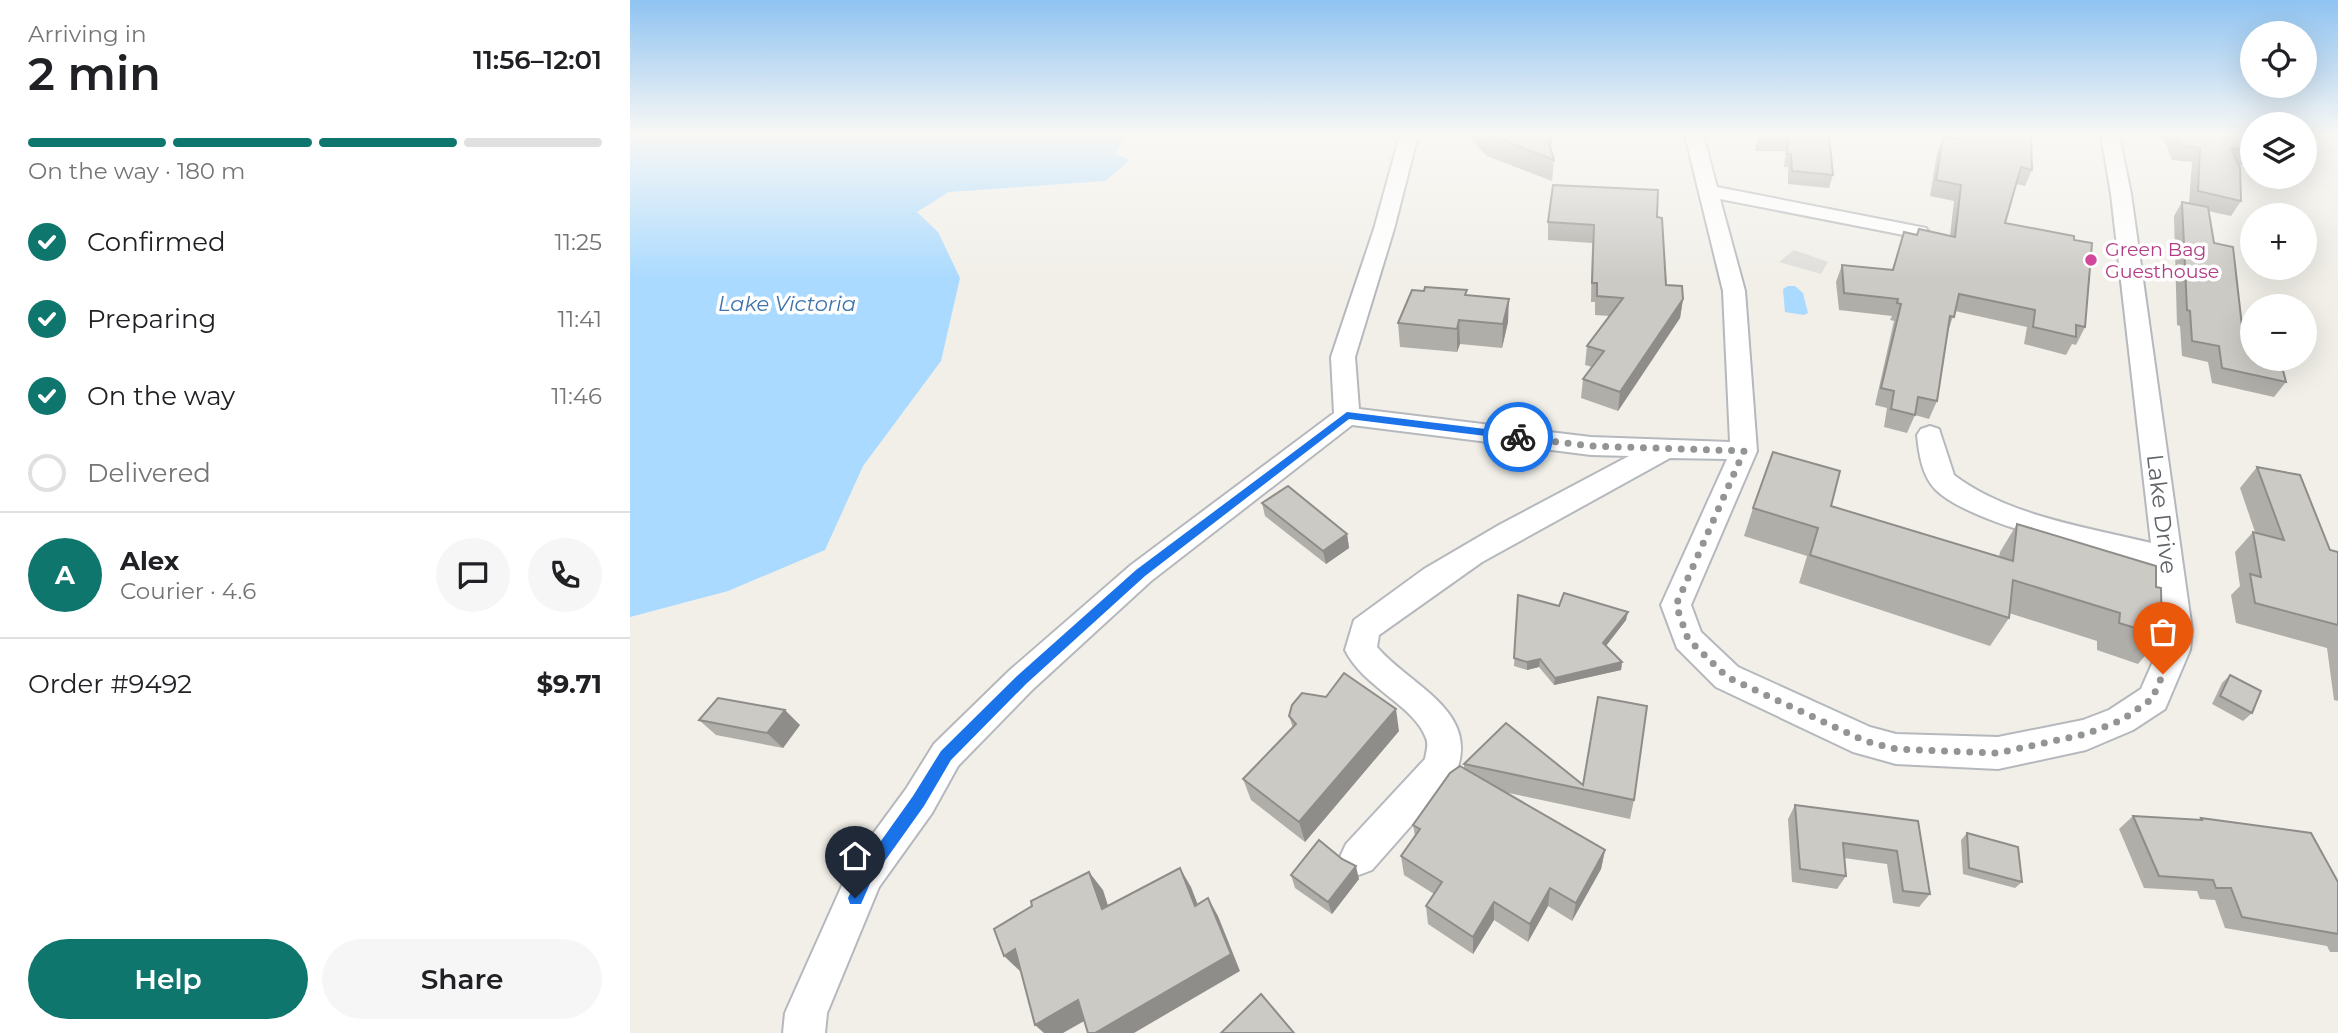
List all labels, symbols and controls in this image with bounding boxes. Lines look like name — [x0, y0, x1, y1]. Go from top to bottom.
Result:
text: Arriving in — [28, 20, 147, 48]
map controls — [2240, 21, 2317, 371]
button: locate — [2240, 21, 2317, 98]
text: 11:56–12:01 — [473, 44, 602, 76]
text: 2 min — [28, 45, 161, 102]
button: layers — [2240, 112, 2317, 189]
text: On the way · 180 m — [28, 157, 246, 185]
button: + — [2240, 203, 2317, 280]
icon: check — [28, 223, 66, 261]
text: Confirmed — [87, 226, 226, 258]
text: 11:25 — [554, 228, 602, 256]
place label: Green Bag Guesthouse — [2105, 238, 2219, 283]
marker: Green Bag Guesthouse — [2083, 252, 2099, 268]
water label: Lake Victoria — [718, 291, 856, 316]
button: − — [2240, 294, 2317, 371]
icon: check — [28, 300, 66, 338]
text: Preparing — [87, 303, 216, 335]
text: 11:41 — [558, 305, 602, 333]
icon: check — [28, 377, 66, 415]
text: On the way — [87, 380, 235, 412]
text: 11:46 — [551, 382, 602, 410]
courier — [1483, 402, 1553, 472]
icon: bike — [1499, 418, 1537, 456]
street label: Lake Drive — [2141, 452, 2183, 576]
text: Delivered — [87, 457, 211, 489]
button: chat — [436, 538, 510, 612]
button: phone — [528, 538, 602, 612]
text: Alex — [120, 545, 179, 577]
text: A — [55, 559, 75, 591]
text: Courier · 4.6 — [120, 577, 256, 605]
pin — [2133, 602, 2193, 674]
icon: bag — [2144, 613, 2182, 651]
text: Order #9492 — [28, 668, 192, 700]
text: $9.71 — [536, 668, 602, 700]
pin — [825, 826, 885, 898]
icon: home — [836, 837, 874, 875]
button: Help — [28, 939, 308, 1019]
button: Share — [322, 939, 602, 1019]

